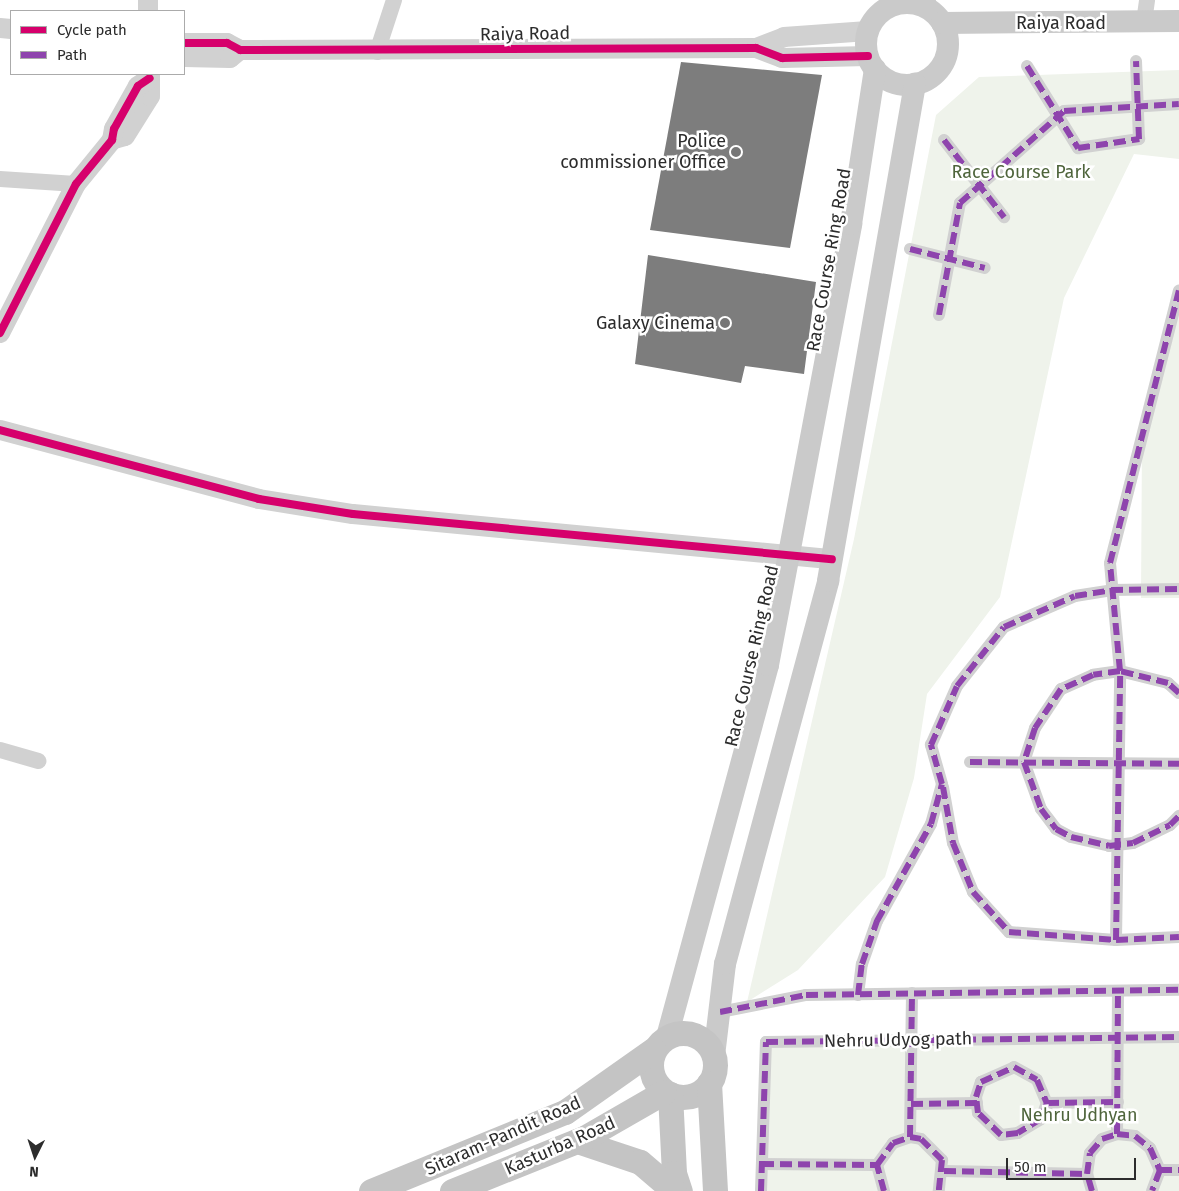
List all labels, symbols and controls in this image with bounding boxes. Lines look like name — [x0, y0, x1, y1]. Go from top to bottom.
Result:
legend — [10, 10, 185, 75]
street label: Raiya Road — [1016, 12, 1106, 34]
text: Cycle path — [57, 21, 127, 39]
street label: Raiya Road — [480, 22, 570, 46]
text: Path — [57, 46, 87, 64]
place label: Police commissioner Office — [560, 131, 726, 173]
marker: Police commissioner Office — [730, 146, 742, 158]
park label: Race Course Park — [951, 161, 1091, 183]
street label: Race Course Ring Road — [802, 167, 856, 353]
place label: Galaxy Cinema — [596, 312, 715, 334]
marker: Galaxy Cinema — [719, 317, 731, 329]
street label: Race Course Ring Road — [721, 563, 783, 749]
street label: Nehru Udyog path — [824, 1028, 972, 1052]
street label: Sitaram-Pandit Road — [422, 1092, 584, 1180]
park label: Nehru Udhyan — [1021, 1104, 1137, 1126]
street label: Kasturba Road — [501, 1112, 619, 1180]
north arrow — [10, 1131, 60, 1181]
scale bar — [1009, 1148, 1139, 1180]
text: 50 m — [1014, 1158, 1047, 1176]
text: N — [29, 1163, 39, 1180]

